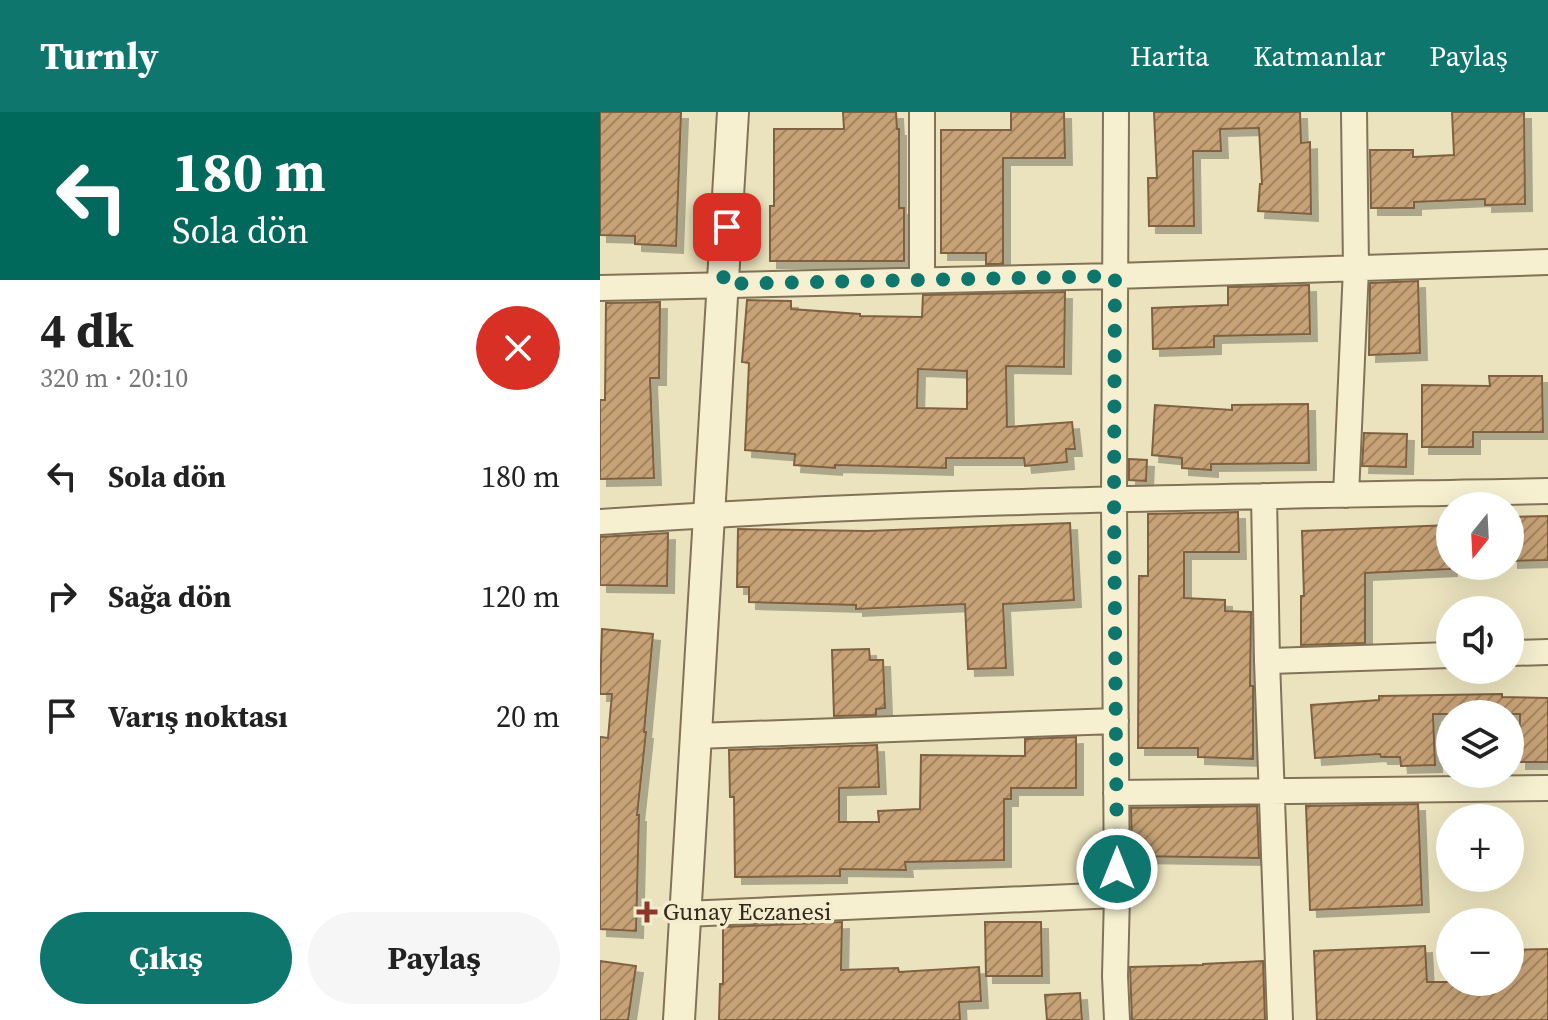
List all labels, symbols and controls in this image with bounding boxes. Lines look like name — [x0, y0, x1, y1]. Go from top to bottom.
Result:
text: Turnly — [40, 30, 159, 82]
text: Harita — [1130, 37, 1209, 75]
text: Katmanlar — [1253, 37, 1385, 75]
text: Paylaş — [1429, 37, 1508, 75]
text: 180 m — [172, 133, 326, 210]
icon: left — [40, 144, 144, 248]
pin — [693, 193, 761, 261]
icon: arrive — [705, 205, 749, 249]
text: Sola dön — [172, 206, 309, 255]
text: 4 dk — [40, 297, 134, 363]
button: close — [476, 306, 560, 390]
text: 320 m · 20:10 — [40, 360, 188, 396]
icon: left — [40, 454, 84, 498]
text: Sola dön — [108, 456, 226, 497]
text: 180 m — [481, 456, 560, 497]
north arrow — [1436, 492, 1524, 580]
map controls — [1436, 492, 1524, 996]
icon: right — [40, 574, 84, 618]
text: Sağa dön — [108, 576, 231, 617]
text: 120 m — [481, 576, 560, 617]
button: sound — [1436, 596, 1524, 684]
icon: arrive — [40, 694, 84, 738]
text: Varış noktası — [108, 696, 288, 737]
text: 20 m — [496, 696, 560, 737]
button: layers — [1436, 700, 1524, 788]
button: + — [1436, 804, 1524, 892]
position arrow — [1075, 827, 1159, 911]
place label: Gunay Eczanesi — [663, 895, 831, 928]
marker: Gunay Eczanesi — [638, 903, 656, 921]
button: − — [1436, 908, 1524, 996]
button: Çıkış — [40, 912, 292, 1004]
button: Paylaş — [308, 912, 560, 1004]

